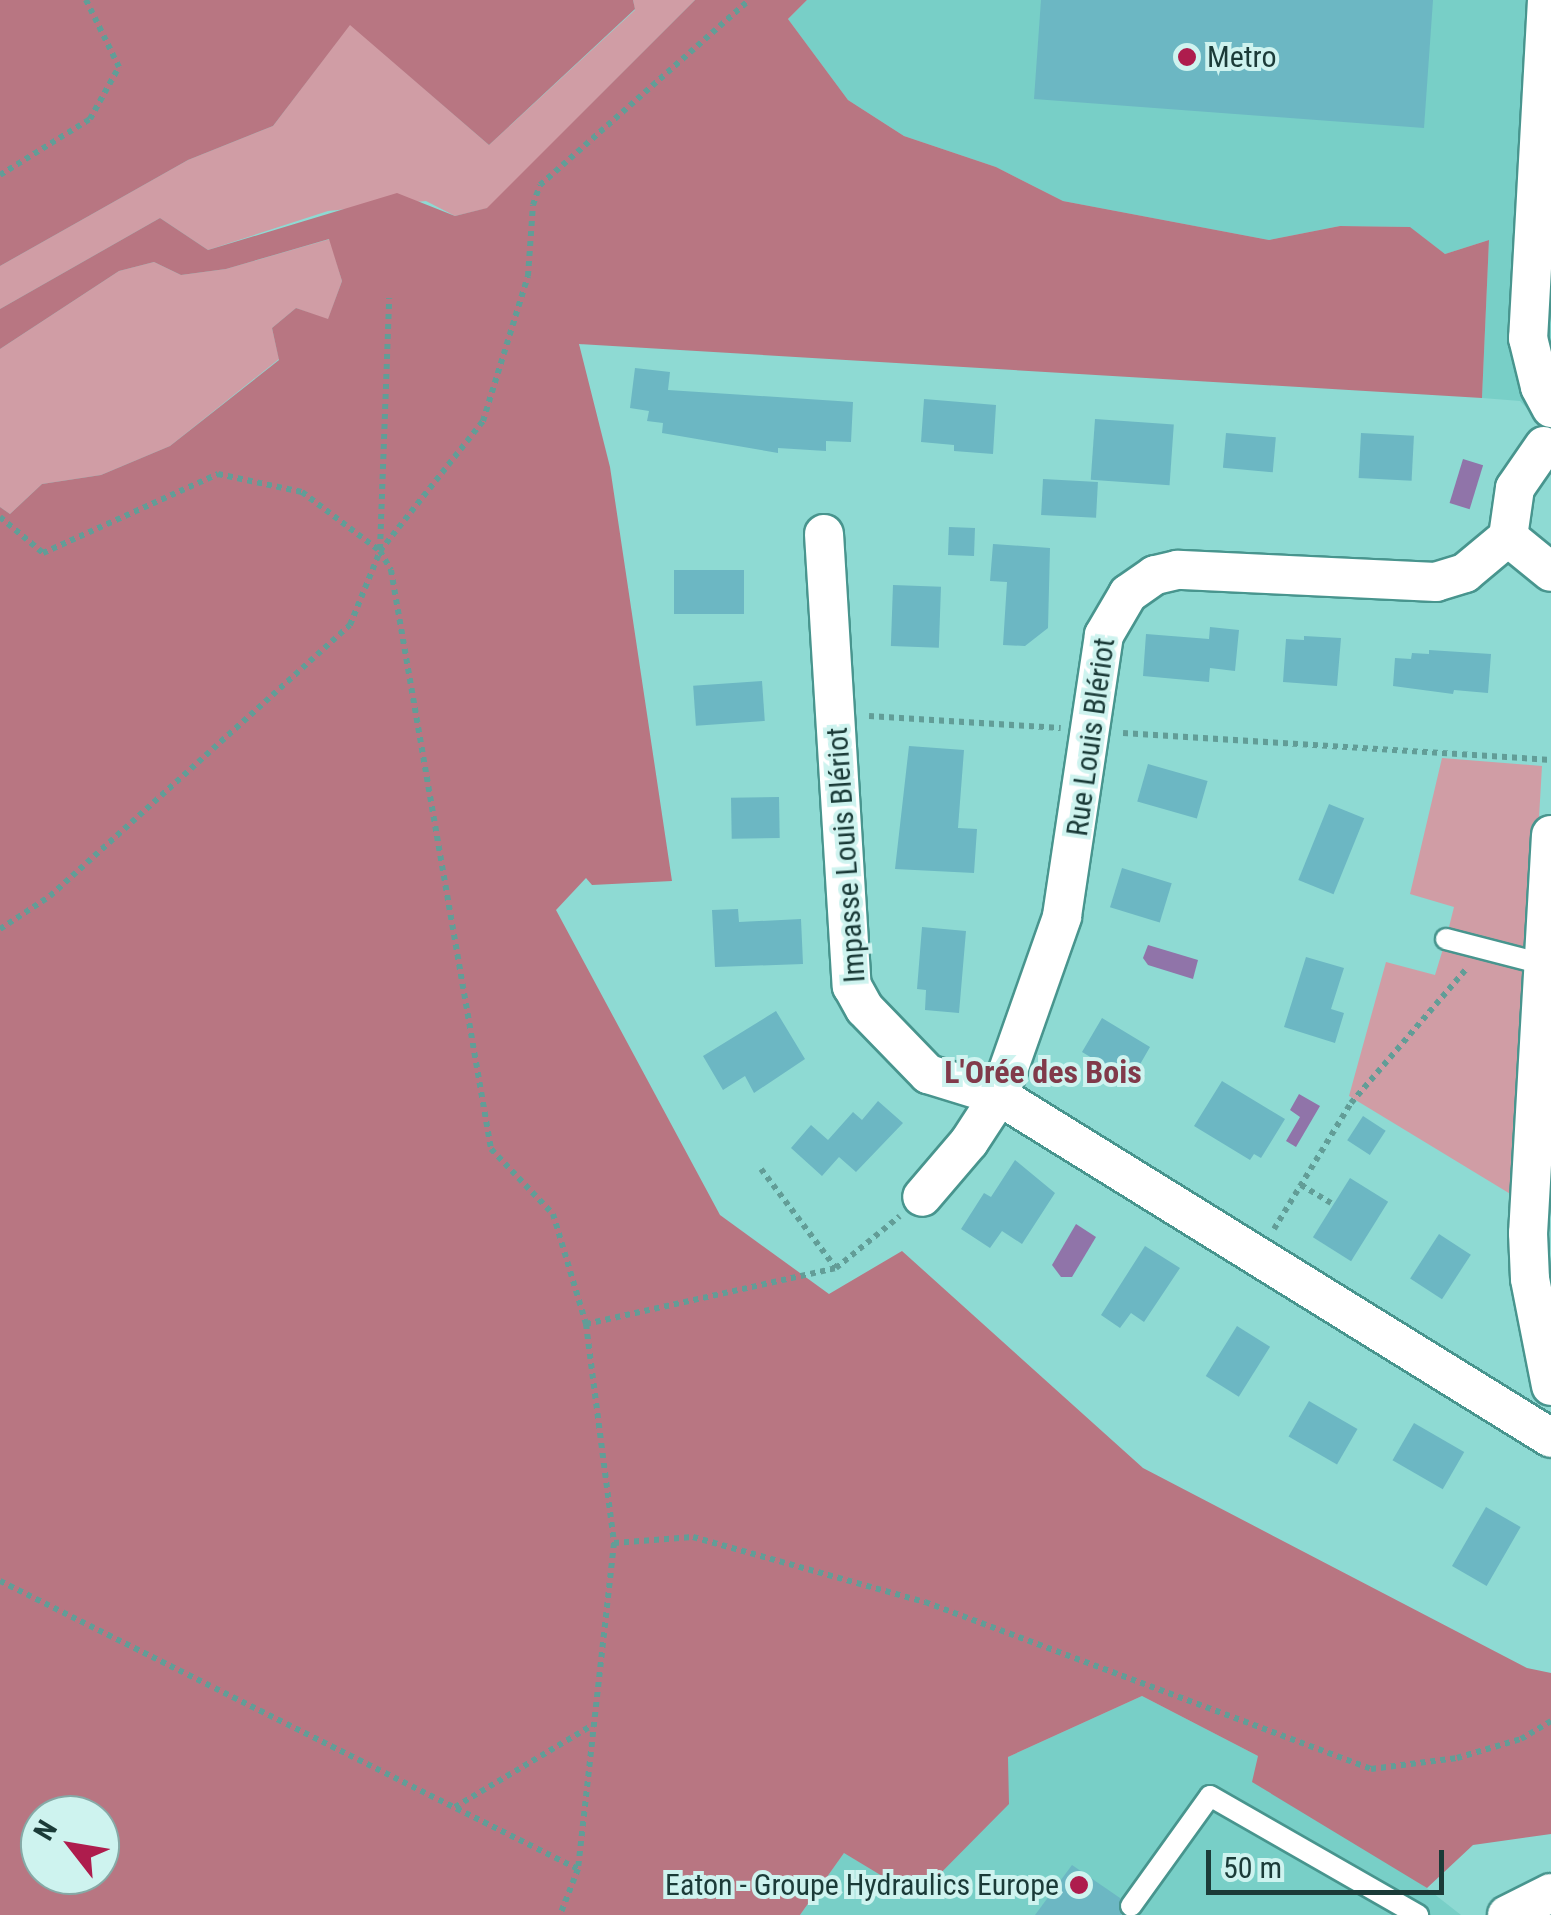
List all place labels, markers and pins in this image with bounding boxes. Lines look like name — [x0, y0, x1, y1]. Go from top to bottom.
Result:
place label: Metro — [1207, 39, 1277, 75]
marker: Metro — [1176, 46, 1198, 68]
place label: Eaton - Groupe Hydraulics Europe — [665, 1867, 1059, 1903]
marker: Eaton - Groupe Hydraulics Europe — [1068, 1874, 1090, 1896]

